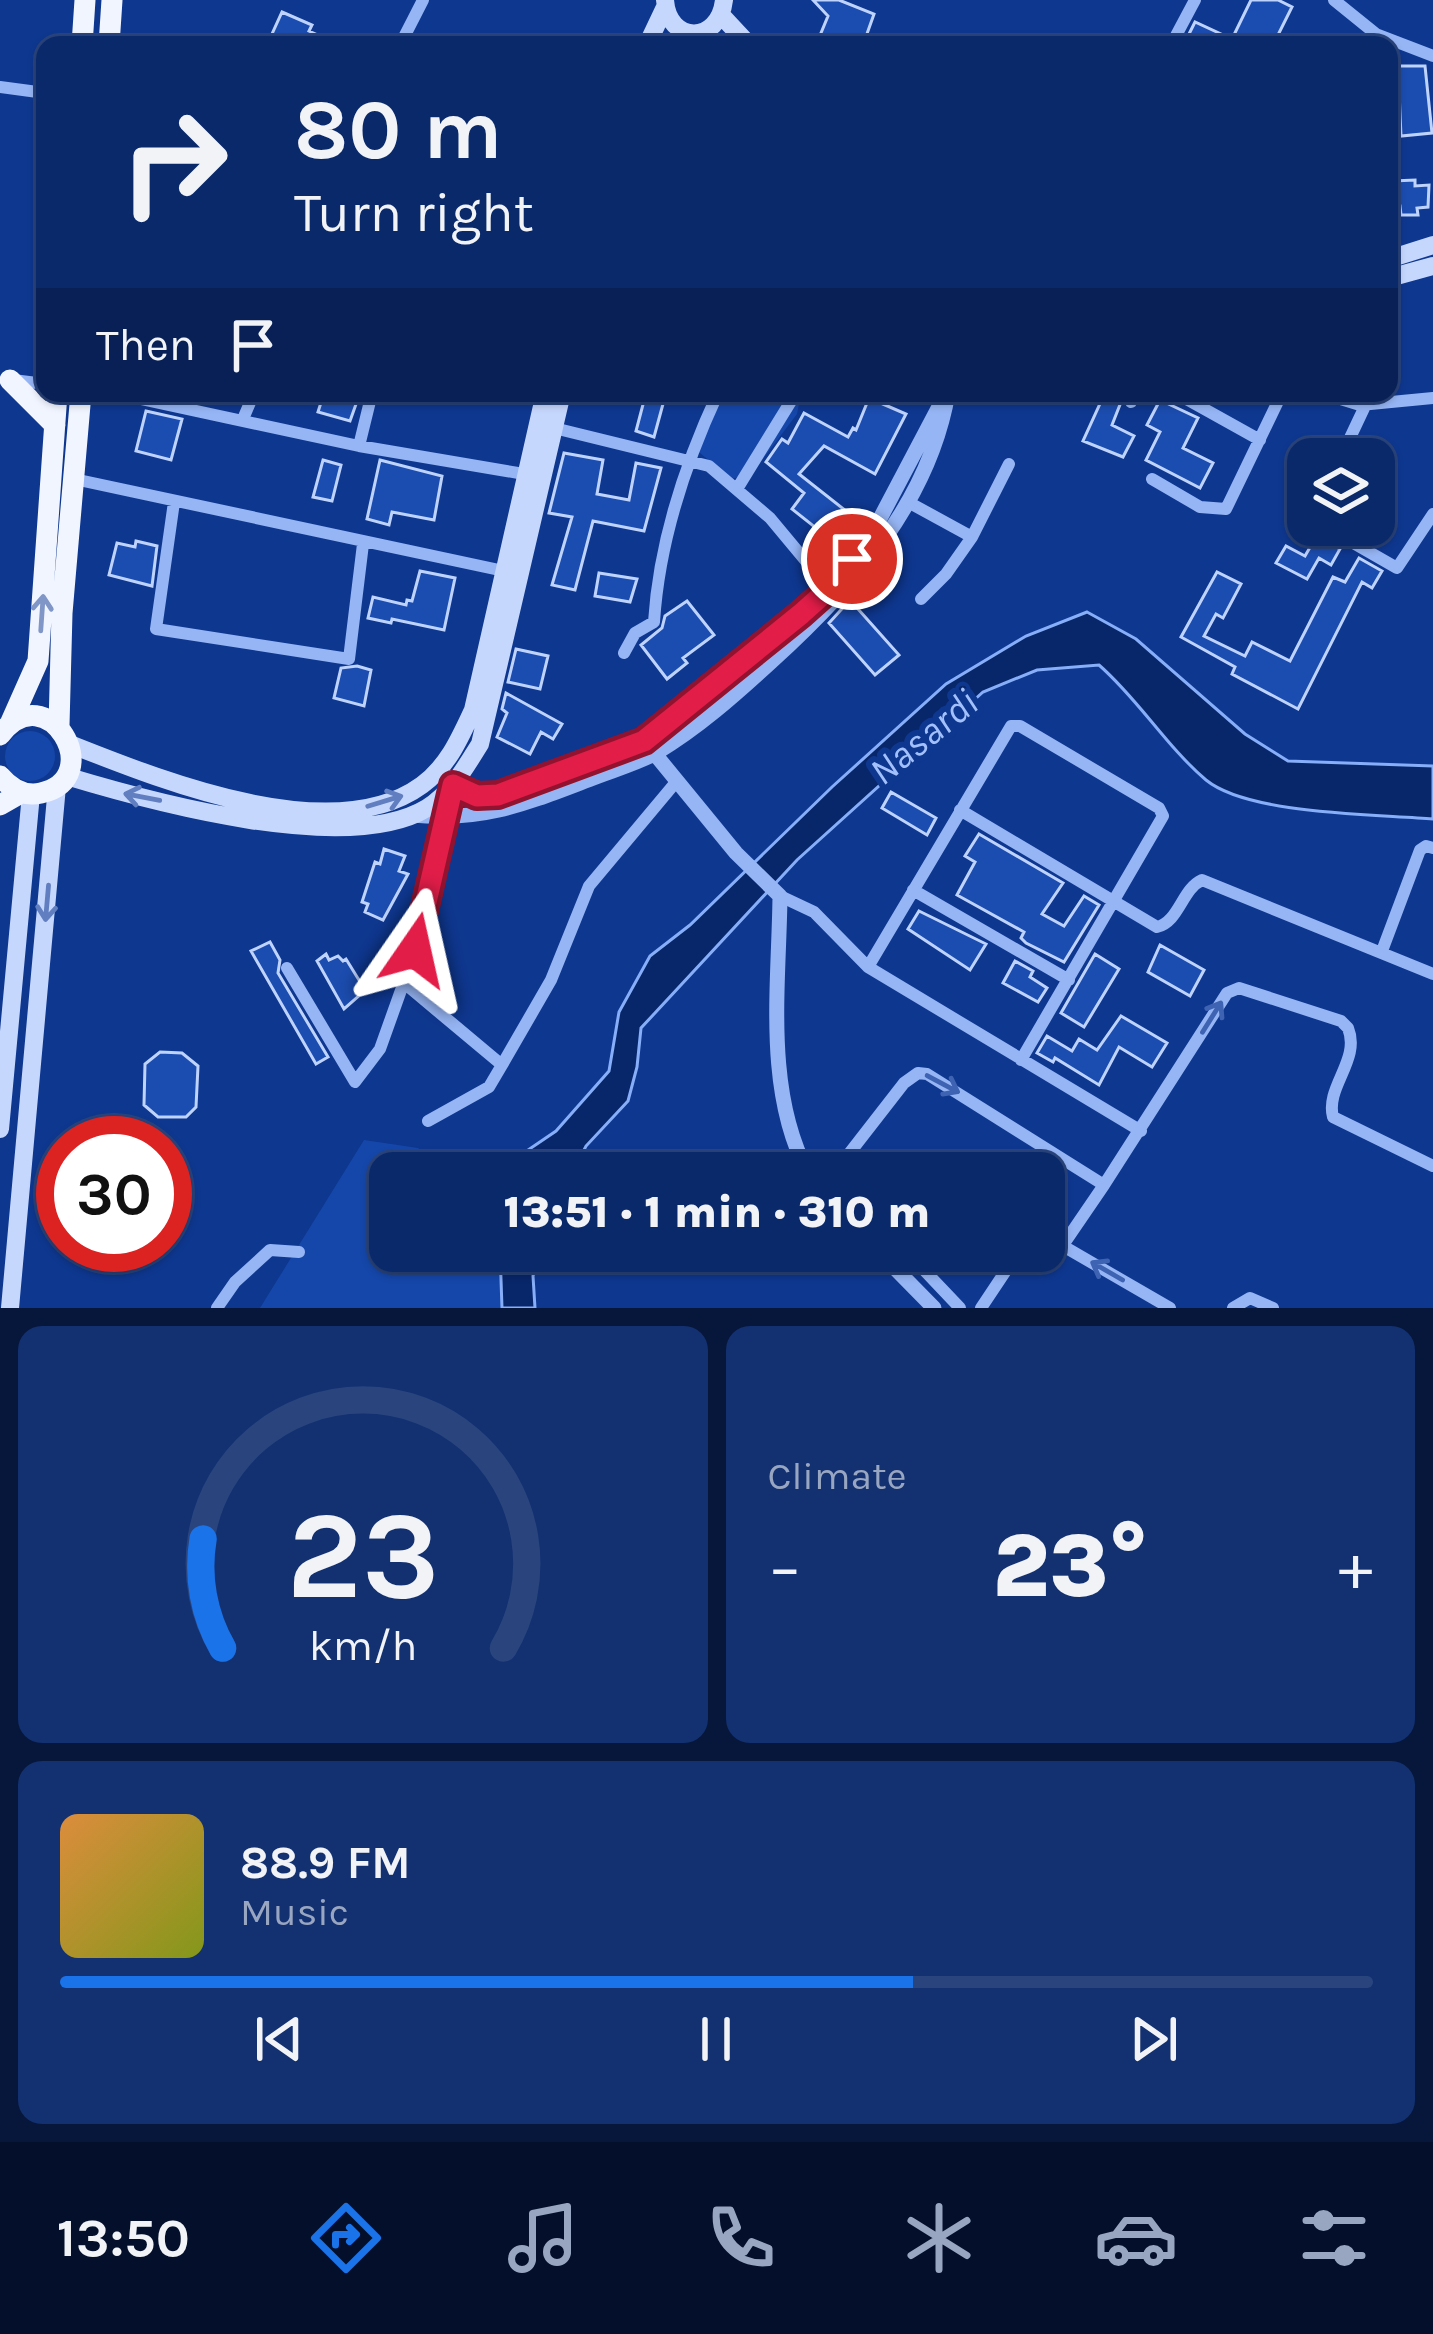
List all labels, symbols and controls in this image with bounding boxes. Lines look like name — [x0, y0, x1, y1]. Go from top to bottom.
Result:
text: 80 m — [294, 81, 502, 179]
icon: right — [96, 84, 252, 240]
text: Turn right — [294, 181, 534, 245]
icon: arrive — [220, 312, 286, 378]
text: Then — [96, 319, 196, 371]
map controls — [1287, 438, 1395, 546]
button: layers — [1287, 438, 1395, 546]
pin — [801, 508, 903, 610]
icon: arrive — [819, 526, 885, 592]
one-way arrow — [30, 594, 53, 633]
water label: Nasardi — [860, 679, 987, 794]
one-way arrow — [123, 784, 161, 807]
one-way arrow — [365, 789, 403, 811]
one-way arrow — [35, 883, 58, 922]
position arrow — [352, 887, 478, 1013]
one-way arrow — [1200, 1001, 1224, 1035]
one-way arrow — [925, 1073, 960, 1096]
speed limit sign: 30 — [36, 1116, 192, 1272]
text: 13:51 · 1 min · 310 m — [504, 1186, 930, 1238]
one-way arrow — [1091, 1259, 1125, 1283]
text: Climate — [768, 1453, 907, 1499]
text: 23 — [286, 1483, 439, 1628]
text: 23° — [993, 1513, 1148, 1619]
text: − — [768, 1528, 802, 1606]
text: + — [1338, 1528, 1373, 1606]
text: km/h — [308, 1620, 417, 1670]
text: 88.9 FM — [240, 1837, 411, 1889]
text: Music — [240, 1889, 349, 1935]
icon: previous — [246, 2006, 312, 2072]
icon: pause — [683, 2006, 749, 2072]
icon: next — [1121, 2006, 1187, 2072]
icon: directions — [304, 2196, 388, 2280]
icon: music — [501, 2196, 585, 2280]
icon: phone — [699, 2196, 783, 2280]
icon: climate — [897, 2196, 981, 2280]
icon: car — [1094, 2196, 1178, 2280]
icon: filters — [1292, 2196, 1376, 2280]
text: 13:50 — [57, 2206, 190, 2270]

